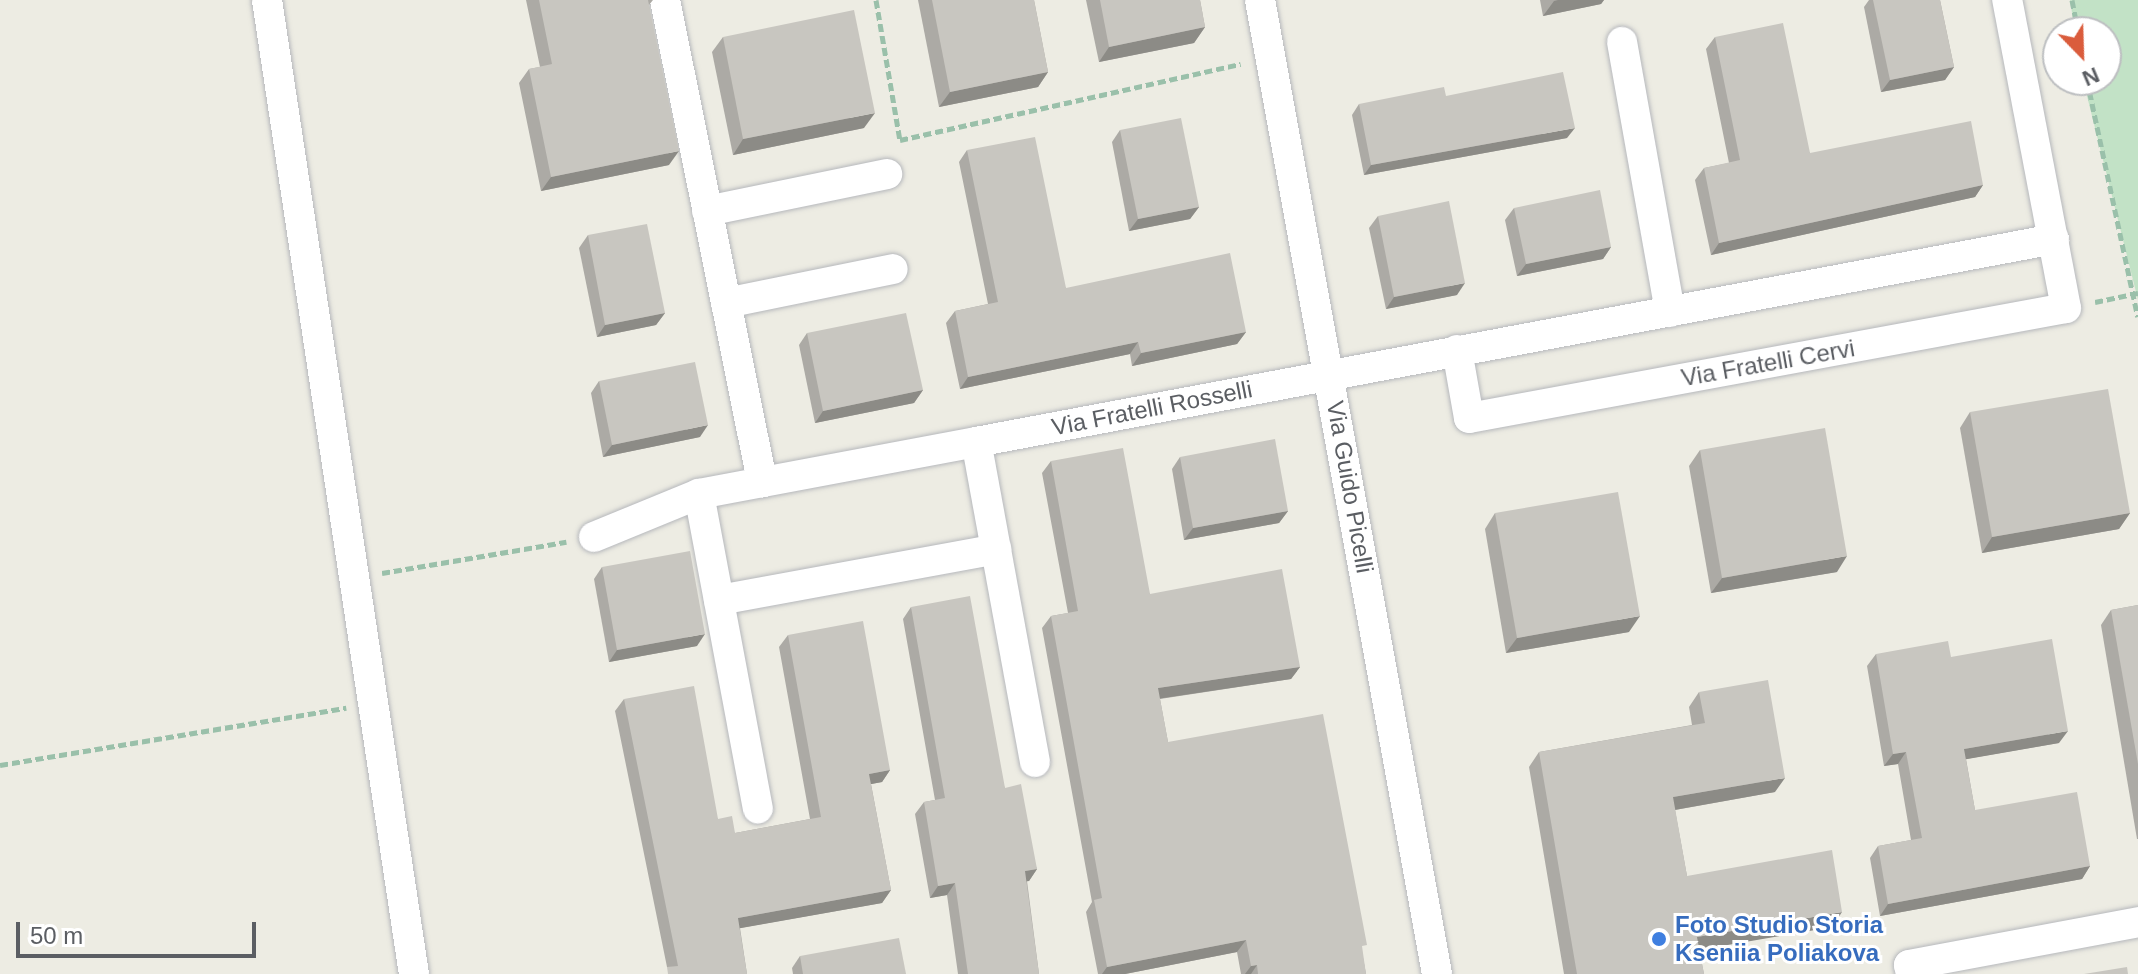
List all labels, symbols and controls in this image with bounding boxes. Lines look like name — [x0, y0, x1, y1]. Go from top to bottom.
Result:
north arrow — [2042, 16, 2122, 96]
text: N — [2079, 62, 2103, 91]
street label: Via Fratelli Cervi — [1679, 334, 1857, 392]
street label: Via Fratelli Rosselli — [1049, 374, 1255, 442]
street label: Via Guido Picelli — [1321, 399, 1379, 575]
scale bar — [20, 906, 260, 956]
place label: Foto Studio Storia Kseniia Poliakova — [1675, 911, 1883, 967]
text: 50 m — [30, 922, 83, 949]
marker: Foto Studio Storia Kseniia Poliakova — [1650, 930, 1668, 948]

